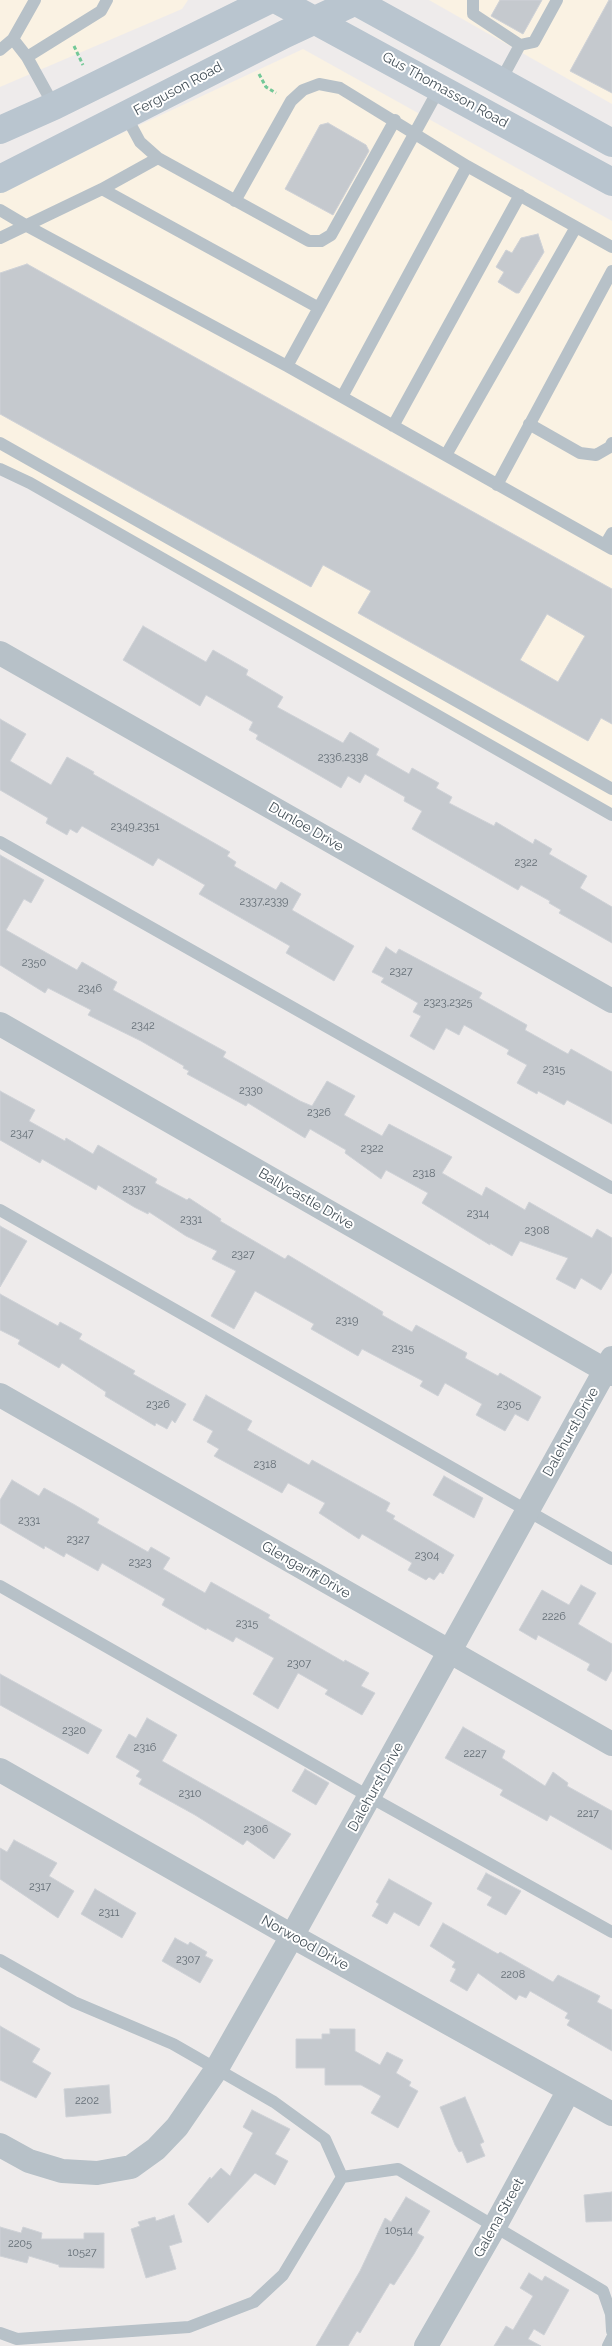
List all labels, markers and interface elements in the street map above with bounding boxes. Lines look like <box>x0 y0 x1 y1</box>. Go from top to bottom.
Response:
street label: Gus Thomasson Road <box>379 48 511 132</box>
street label: Ferguson Road <box>131 59 225 119</box>
house number: 2336,2338 <box>318 751 368 765</box>
street label: Dunloe Drive <box>266 799 346 855</box>
house number: 2349,2351 <box>111 820 159 834</box>
house number: 2322 <box>514 856 538 870</box>
house number: 2337,2339 <box>240 895 288 909</box>
house number: 2350 <box>22 956 46 970</box>
house number: 2327 <box>389 965 413 979</box>
house number: 2346 <box>78 982 102 996</box>
house number: 2323,2325 <box>423 996 473 1010</box>
house number: 2342 <box>131 1019 155 1033</box>
house number: 2315 <box>543 1063 565 1077</box>
house number: 2330 <box>239 1084 263 1098</box>
house number: 2326 <box>307 1106 331 1120</box>
house number: 2347 <box>10 1127 34 1141</box>
house number: 2322 <box>360 1142 384 1156</box>
street label: Ballycastle Drive <box>255 1165 357 1233</box>
house number: 2318 <box>413 1167 435 1181</box>
house number: 2337 <box>122 1183 146 1197</box>
house number: 2314 <box>467 1207 489 1221</box>
house number: 2331 <box>180 1213 202 1227</box>
house number: 2308 <box>525 1224 549 1238</box>
house number: 2327 <box>231 1248 255 1262</box>
house number: 2319 <box>336 1314 358 1328</box>
house number: 2315 <box>392 1342 414 1356</box>
street label: Dalehurst Drive <box>540 1384 602 1480</box>
house number: 2326 <box>146 1398 170 1412</box>
house number: 2305 <box>497 1398 521 1412</box>
house number: 2318 <box>254 1458 276 1472</box>
house number: 2331 <box>18 1514 40 1528</box>
house number: 2327 <box>66 1533 90 1547</box>
street label: Glengariff Drive <box>259 1538 353 1602</box>
house number: 2304 <box>415 1549 439 1563</box>
house number: 2323 <box>128 1556 152 1570</box>
house number: 2226 <box>542 1610 566 1624</box>
house number: 2315 <box>236 1617 258 1631</box>
house number: 2307 <box>287 1657 311 1671</box>
house number: 2320 <box>62 1724 86 1738</box>
street label: Dalehurst Drive <box>345 1739 407 1835</box>
house number: 2316 <box>134 1741 156 1755</box>
house number: 2227 <box>463 1747 487 1761</box>
house number: 2310 <box>178 1787 202 1801</box>
house number: 2217 <box>577 1807 599 1821</box>
house number: 2306 <box>244 1823 268 1837</box>
house number: 2317 <box>29 1880 51 1894</box>
house number: 2311 <box>98 1906 120 1920</box>
street label: Norwood Drive <box>258 1912 352 1974</box>
house number: 2307 <box>176 1953 200 1967</box>
house number: 2208 <box>501 1968 525 1982</box>
house number: 2202 <box>75 2094 99 2108</box>
street label: Galena Street <box>470 2176 528 2260</box>
house number: 10514 <box>385 2224 413 2238</box>
house number: 2205 <box>8 2237 32 2251</box>
house number: 10527 <box>67 2246 97 2260</box>

